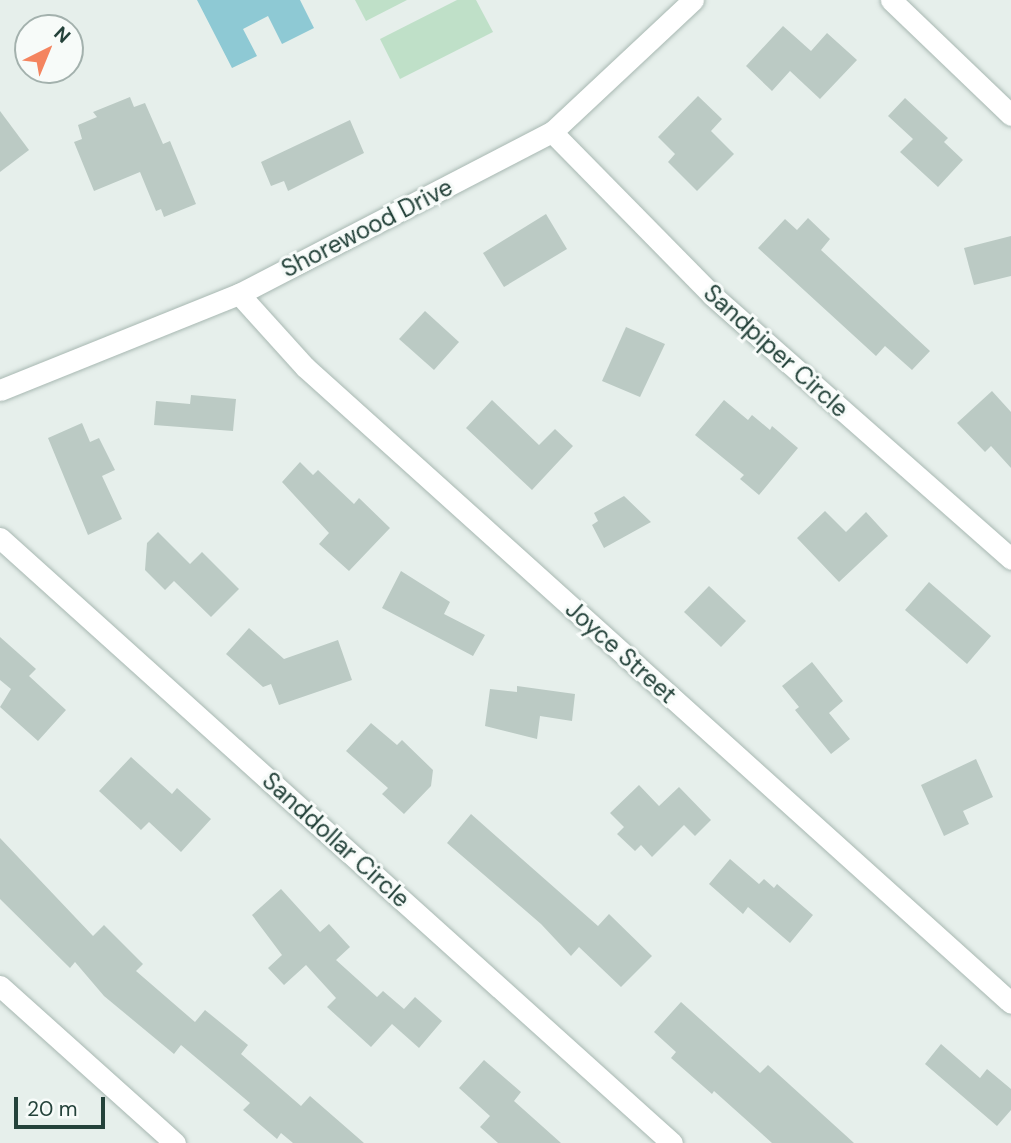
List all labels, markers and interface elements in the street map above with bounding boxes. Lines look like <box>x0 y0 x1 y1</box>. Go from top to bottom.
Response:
north arrow <box>14 14 84 84</box>
text: N <box>49 21 76 49</box>
street label: Shorewood Drive <box>277 172 457 284</box>
street label: Sandpiper Circle <box>698 279 854 423</box>
street label: Joyce Street <box>560 595 682 709</box>
street label: Sanddollar Circle <box>256 766 416 914</box>
scale bar <box>18 1084 108 1128</box>
text: 20 m <box>27 1095 78 1123</box>

